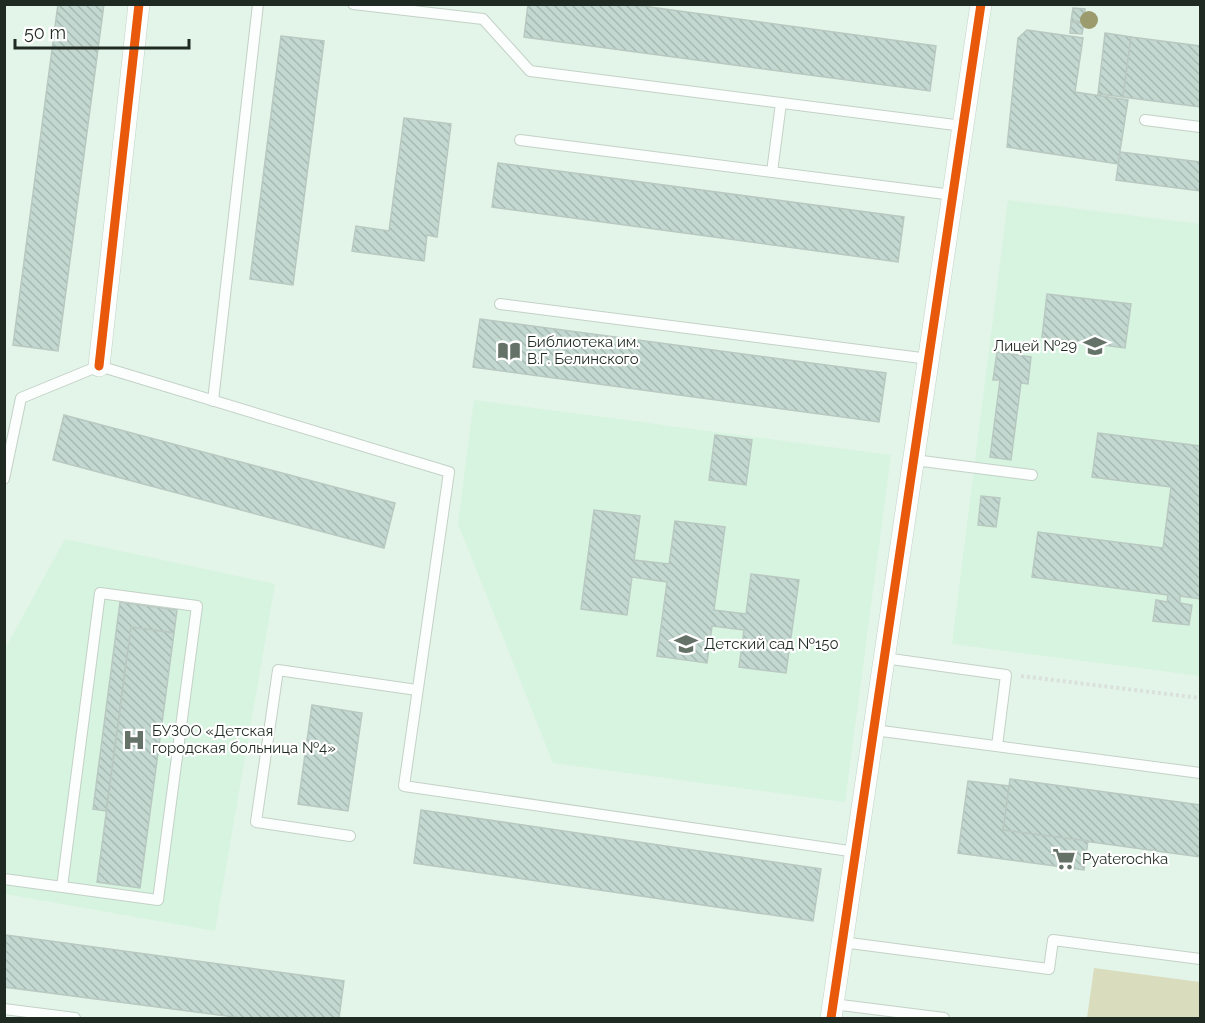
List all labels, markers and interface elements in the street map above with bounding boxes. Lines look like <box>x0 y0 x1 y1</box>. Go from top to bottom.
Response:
scale bar <box>15 12 189 50</box>
text: 50 m <box>24 22 66 43</box>
place label: Библиотека им. В.Г. Белинского <box>527 333 639 368</box>
school or university icon: Лицей №29 <box>1082 333 1108 359</box>
place label: Лицей №29 <box>993 337 1077 355</box>
library icon: Библиотека им. В.Г. Белинского <box>496 338 522 364</box>
school or university icon: Детский сад №150 <box>673 631 699 657</box>
place label: Детский сад №150 <box>704 635 839 653</box>
place label: БУЗОО «Детская городская больница №4» <box>152 722 336 757</box>
hospital icon: БУЗОО «Детская городская больница №4» <box>121 727 147 753</box>
supermarket icon: Pyaterochka <box>1051 846 1077 872</box>
place label: Pyaterochka <box>1082 850 1168 868</box>

